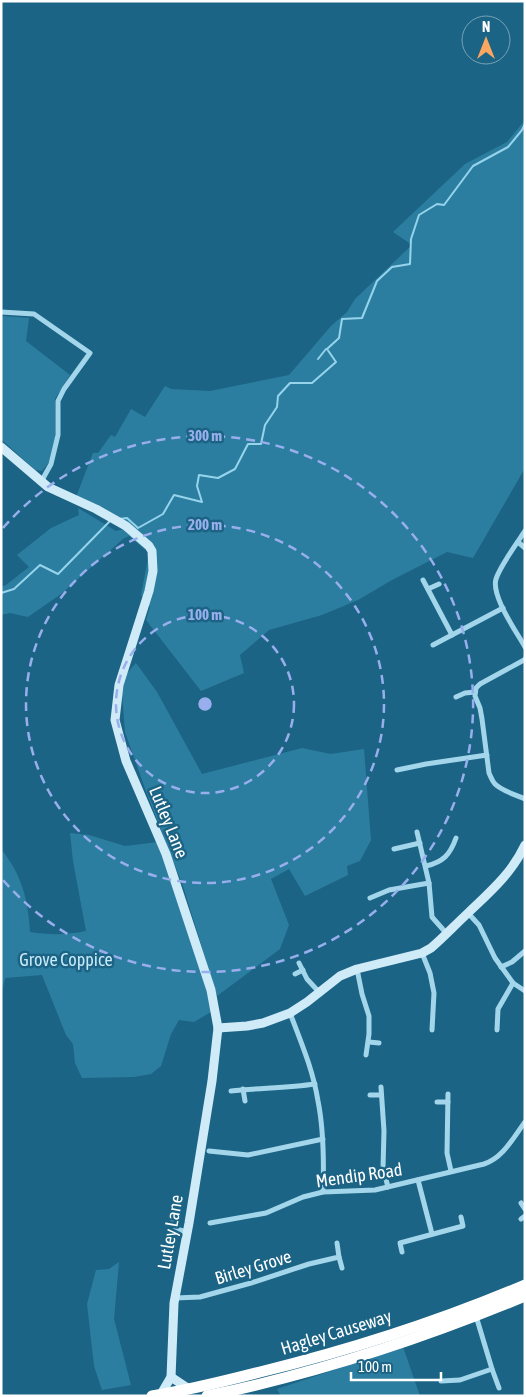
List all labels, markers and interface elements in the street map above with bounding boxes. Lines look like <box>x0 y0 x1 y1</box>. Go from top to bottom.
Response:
north arrow <box>461 15 511 65</box>
text: N <box>482 19 490 35</box>
text: 300 m <box>188 427 222 444</box>
text: 200 m <box>188 516 222 533</box>
text: 100 m <box>188 606 222 623</box>
centre of rings <box>196 695 214 713</box>
street label: Lutley Lane <box>145 783 193 861</box>
park label: Grove Coppice <box>19 949 113 970</box>
street label: Mendip Road <box>314 1159 404 1191</box>
street label: Lutley Lane <box>153 1193 187 1271</box>
street label: Birley Grove <box>212 1245 294 1289</box>
street label: Hagley Causeway <box>278 1305 394 1359</box>
scale bar <box>351 1350 441 1382</box>
text: 100 m <box>358 1358 392 1375</box>

